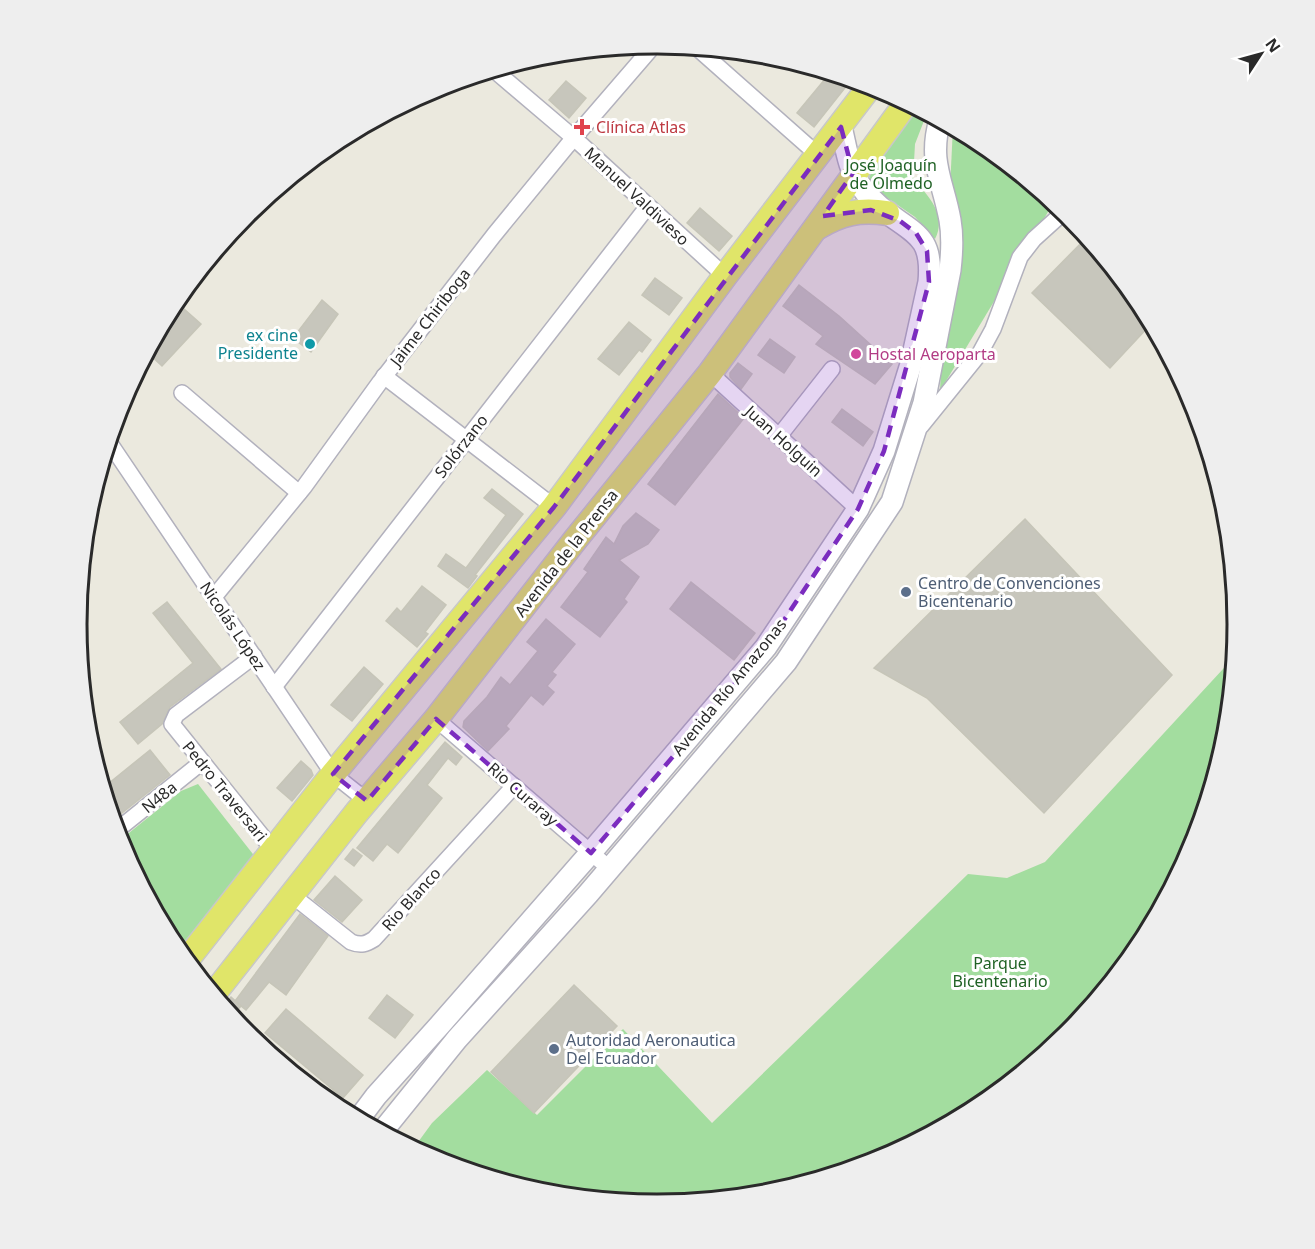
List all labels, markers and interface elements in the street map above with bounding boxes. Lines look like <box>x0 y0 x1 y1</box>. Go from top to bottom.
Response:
north arrow <box>1231 24 1291 84</box>
text: N <box>1260 33 1286 57</box>
place label: Clínica Atlas <box>596 116 686 138</box>
marker: Clínica Atlas <box>573 118 591 136</box>
street label: Manuel Valdivieso <box>580 142 694 250</box>
park label: José Joaquín de Olmedo <box>843 154 937 194</box>
street label: Jaime Chiriboga <box>384 263 475 372</box>
place label: ex cine Presidente <box>218 324 298 364</box>
marker: ex cine Presidente <box>303 337 317 351</box>
place label: Hostal Aeroparta <box>868 343 996 365</box>
marker: Hostal Aeroparta <box>849 347 863 361</box>
street label: Juan Holguin <box>739 399 827 482</box>
street label: Solórzano <box>429 410 493 482</box>
street label: Avenida de la Prensa <box>509 485 623 621</box>
place label: Centro de Convenciones Bicentenario <box>918 572 1101 612</box>
street label: Nicolás López <box>195 577 271 675</box>
marker: Centro de Convenciones Bicentenario <box>899 585 913 599</box>
street label: Avenida Río Amazonas <box>667 614 791 760</box>
street label: Pedro Traversari <box>178 736 272 846</box>
street label: Rio Curaray <box>483 757 564 831</box>
street label: N48a <box>137 776 181 818</box>
street label: Rio Blanco <box>376 862 446 936</box>
park label: Parque Bicentenario <box>952 952 1048 992</box>
place label: Autoridad Aeronautica Del Ecuador <box>566 1029 736 1069</box>
marker: Autoridad Aeronautica Del Ecuador <box>547 1042 561 1056</box>

